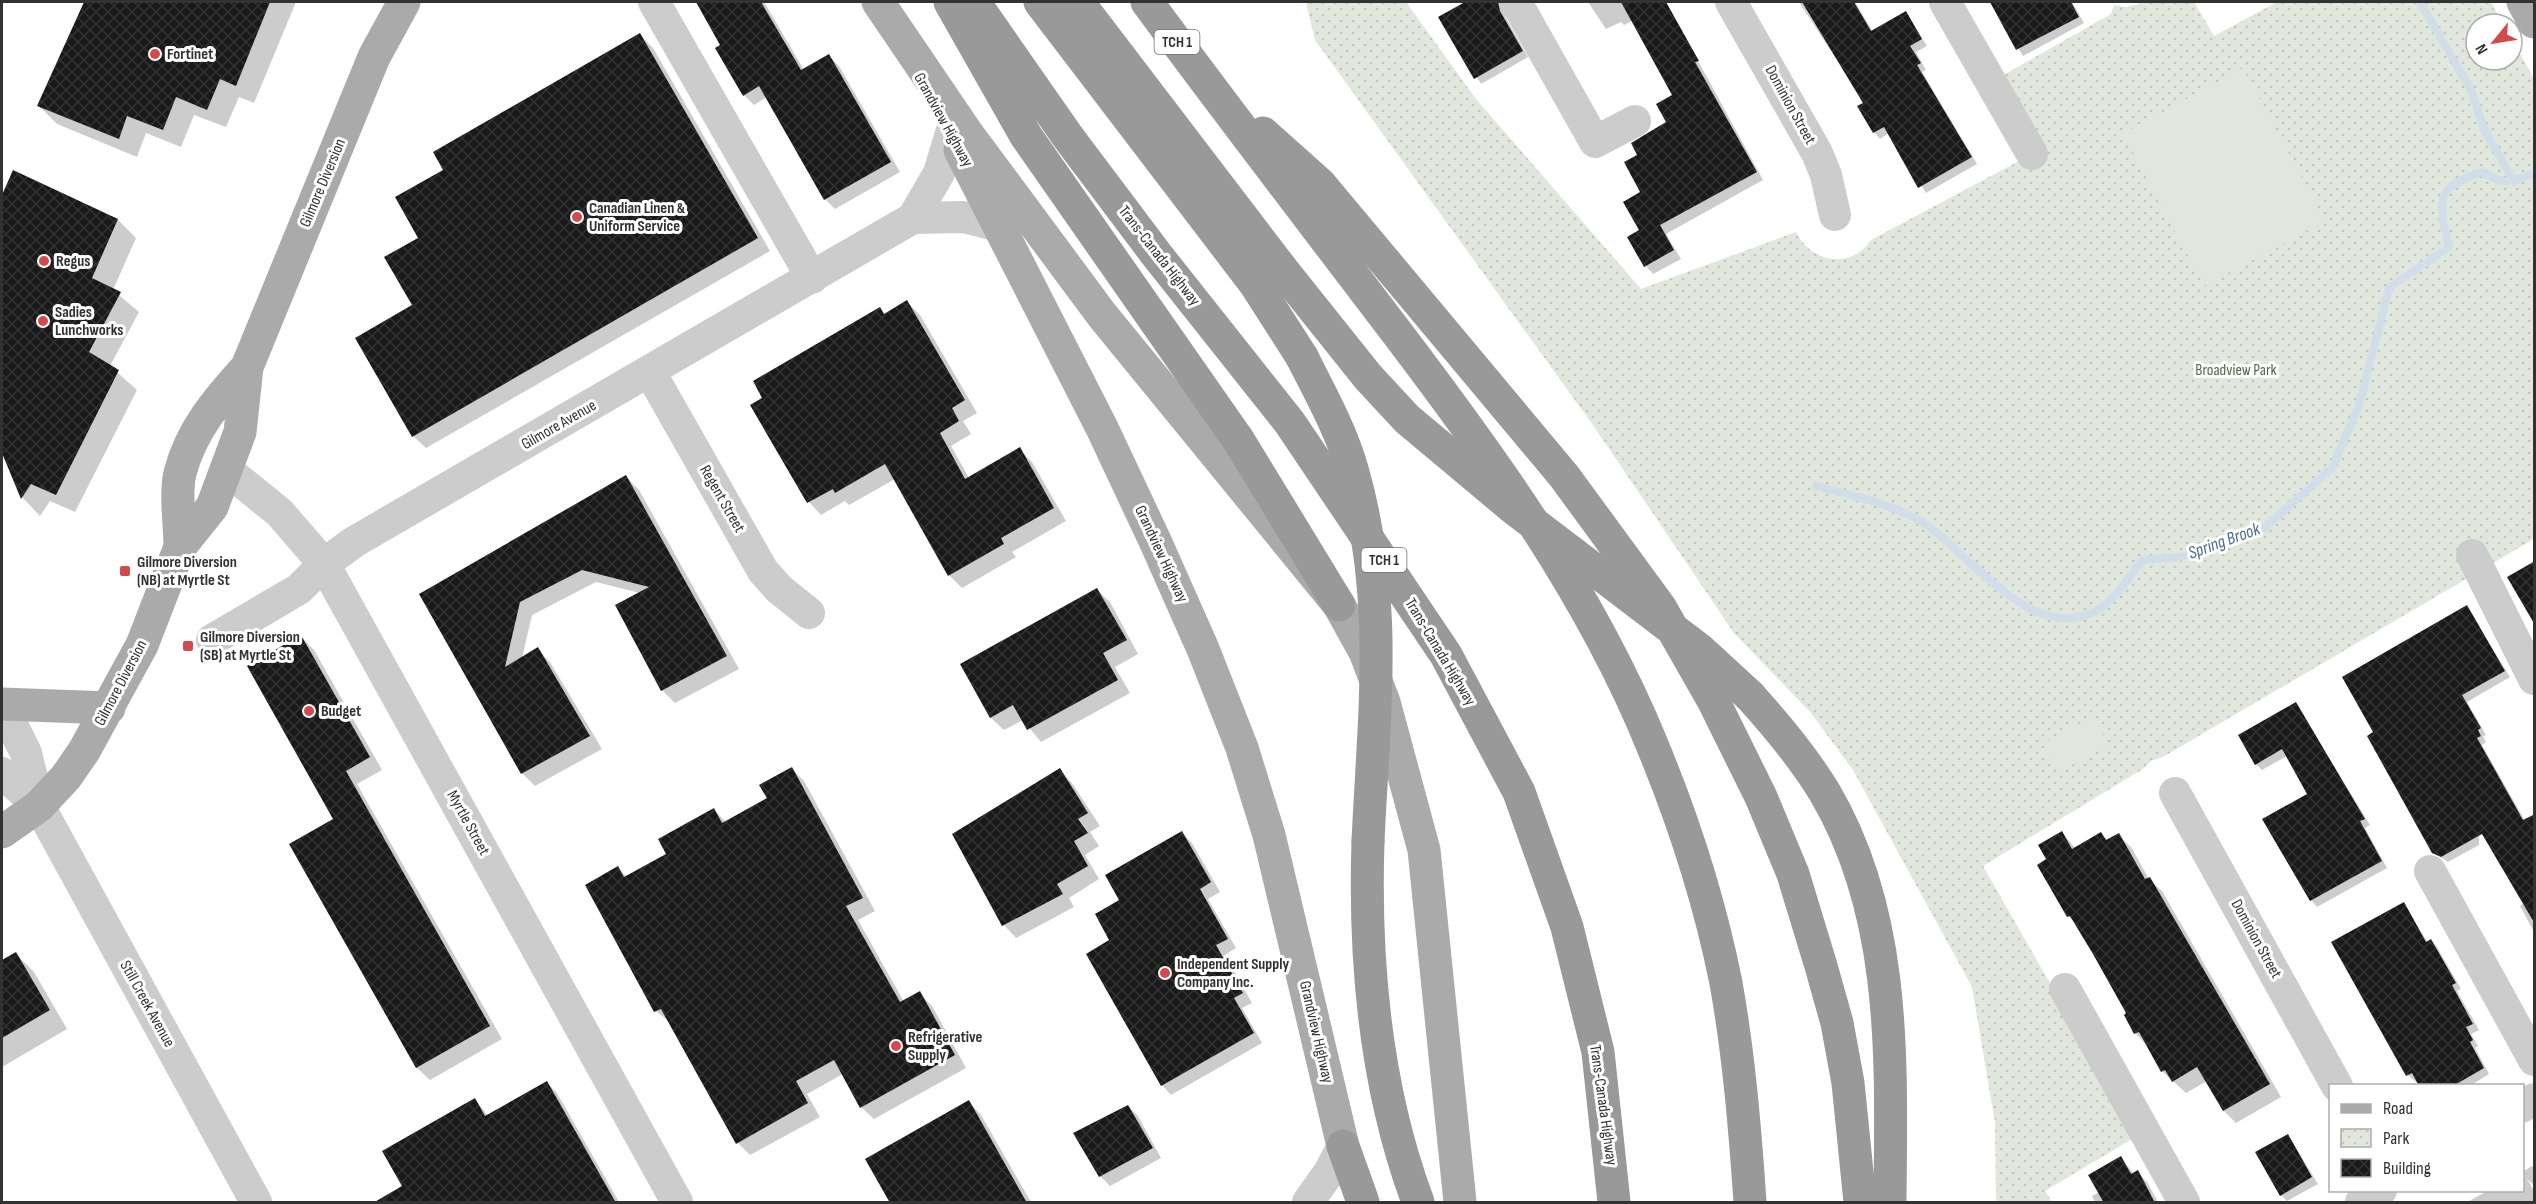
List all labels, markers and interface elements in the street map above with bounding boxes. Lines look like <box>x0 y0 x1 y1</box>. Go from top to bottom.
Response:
north arrow <box>2464 12 2524 72</box>
road number: TCH 1 <box>1154 30 1200 54</box>
text: N <box>2472 40 2493 57</box>
place label: Fortinet <box>167 45 213 64</box>
marker: Fortinet <box>148 47 162 61</box>
street label: Dominion Street <box>1761 62 1820 148</box>
street label: Grandview Highway <box>909 70 977 170</box>
street label: Gilmore Diversion <box>296 136 350 230</box>
place label: Canadian Linen & Uniform Service <box>589 199 686 236</box>
street label: Trans-Canada Highway <box>1114 202 1204 310</box>
marker: Canadian Linen & Uniform Service <box>570 210 584 224</box>
place label: Regus <box>56 252 90 271</box>
marker: Regus <box>37 254 51 268</box>
place label: Sadies Lunchworks <box>55 303 123 340</box>
marker: Sadies Lunchworks <box>36 314 50 328</box>
park label: Broadview Park <box>2195 361 2277 380</box>
street label: Gilmore Avenue <box>518 396 600 454</box>
street label: Regent Street <box>695 462 749 536</box>
street label: Grandview Highway <box>1130 503 1192 605</box>
water label: Spring Brook <box>2185 518 2264 564</box>
road number: TCH 1 <box>1362 548 1406 572</box>
place label: Gilmore Diversion (NB) at Myrtle St <box>137 553 237 590</box>
marker: Gilmore Diversion (NB) at Myrtle St <box>118 564 132 578</box>
street label: Trans-Canada Highway <box>1401 595 1479 709</box>
place label: Gilmore Diversion (SB) at Myrtle St <box>200 628 300 665</box>
street label: Gilmore Diversion <box>91 637 151 729</box>
marker: Gilmore Diversion (SB) at Myrtle St <box>181 639 195 653</box>
place label: Budget <box>321 702 361 721</box>
marker: Budget <box>302 704 316 718</box>
street label: Myrtle Street <box>442 787 494 859</box>
street label: Dominion Street <box>2227 896 2286 982</box>
place label: Independent Supply Company Inc. <box>1177 955 1289 992</box>
street label: Still Creek Avenue <box>115 957 179 1051</box>
marker: Independent Supply Company Inc. <box>1158 966 1172 980</box>
street label: Grandview Highway <box>1295 979 1337 1085</box>
place label: Refrigerative Supply <box>908 1028 983 1065</box>
marker: Refrigerative Supply <box>889 1039 903 1053</box>
street label: Trans-Canada Highway <box>1585 1043 1621 1167</box>
legend <box>2329 1084 2524 1192</box>
text: Road <box>2383 1098 2413 1119</box>
text: Park <box>2383 1128 2409 1149</box>
text: Building <box>2383 1158 2431 1179</box>

